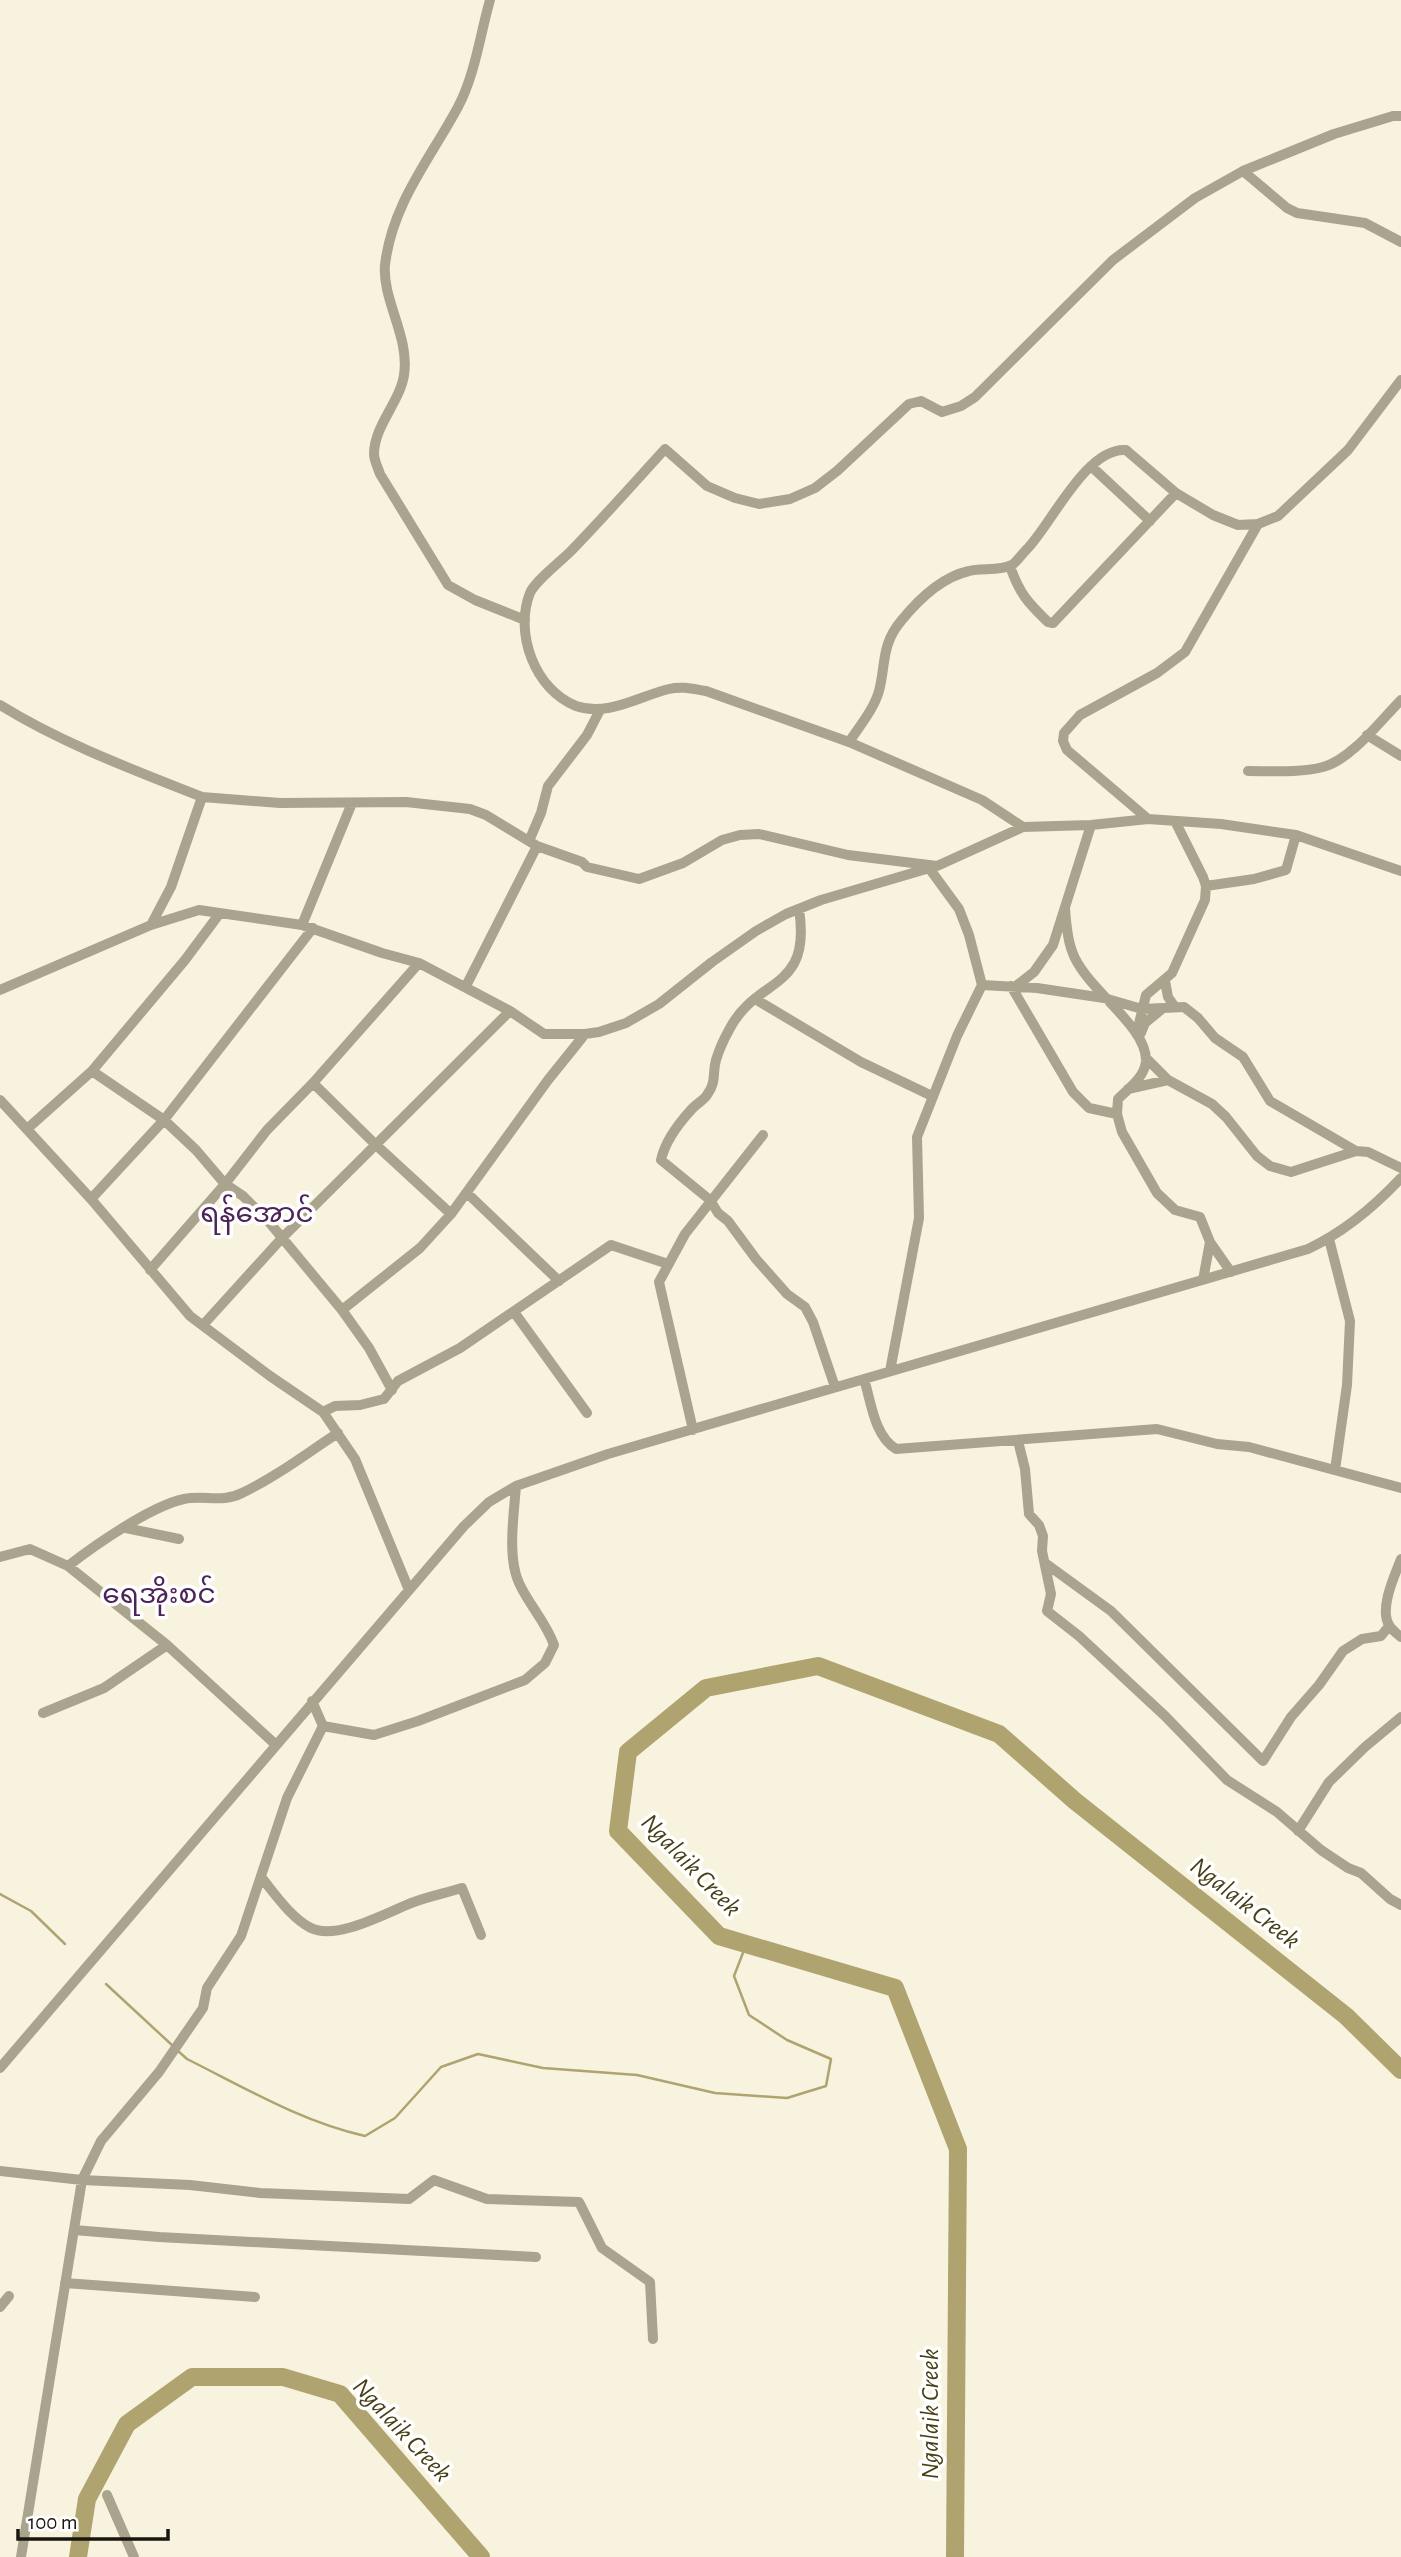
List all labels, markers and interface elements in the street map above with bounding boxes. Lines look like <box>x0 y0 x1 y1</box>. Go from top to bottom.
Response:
district label: ရန်အောင် <box>200 1194 314 1235</box>
district label: ရေအိုးစင် <box>102 1575 216 1616</box>
water label: Ngalaik Creek <box>636 1809 746 1921</box>
water label: Ngalaik Creek <box>1185 1852 1305 1954</box>
water label: Ngalaik Creek <box>917 2348 943 2480</box>
water label: Ngalaik Creek <box>348 2373 456 2487</box>
scale bar <box>18 2498 168 2542</box>
text: 100 m <box>28 2512 78 2533</box>

